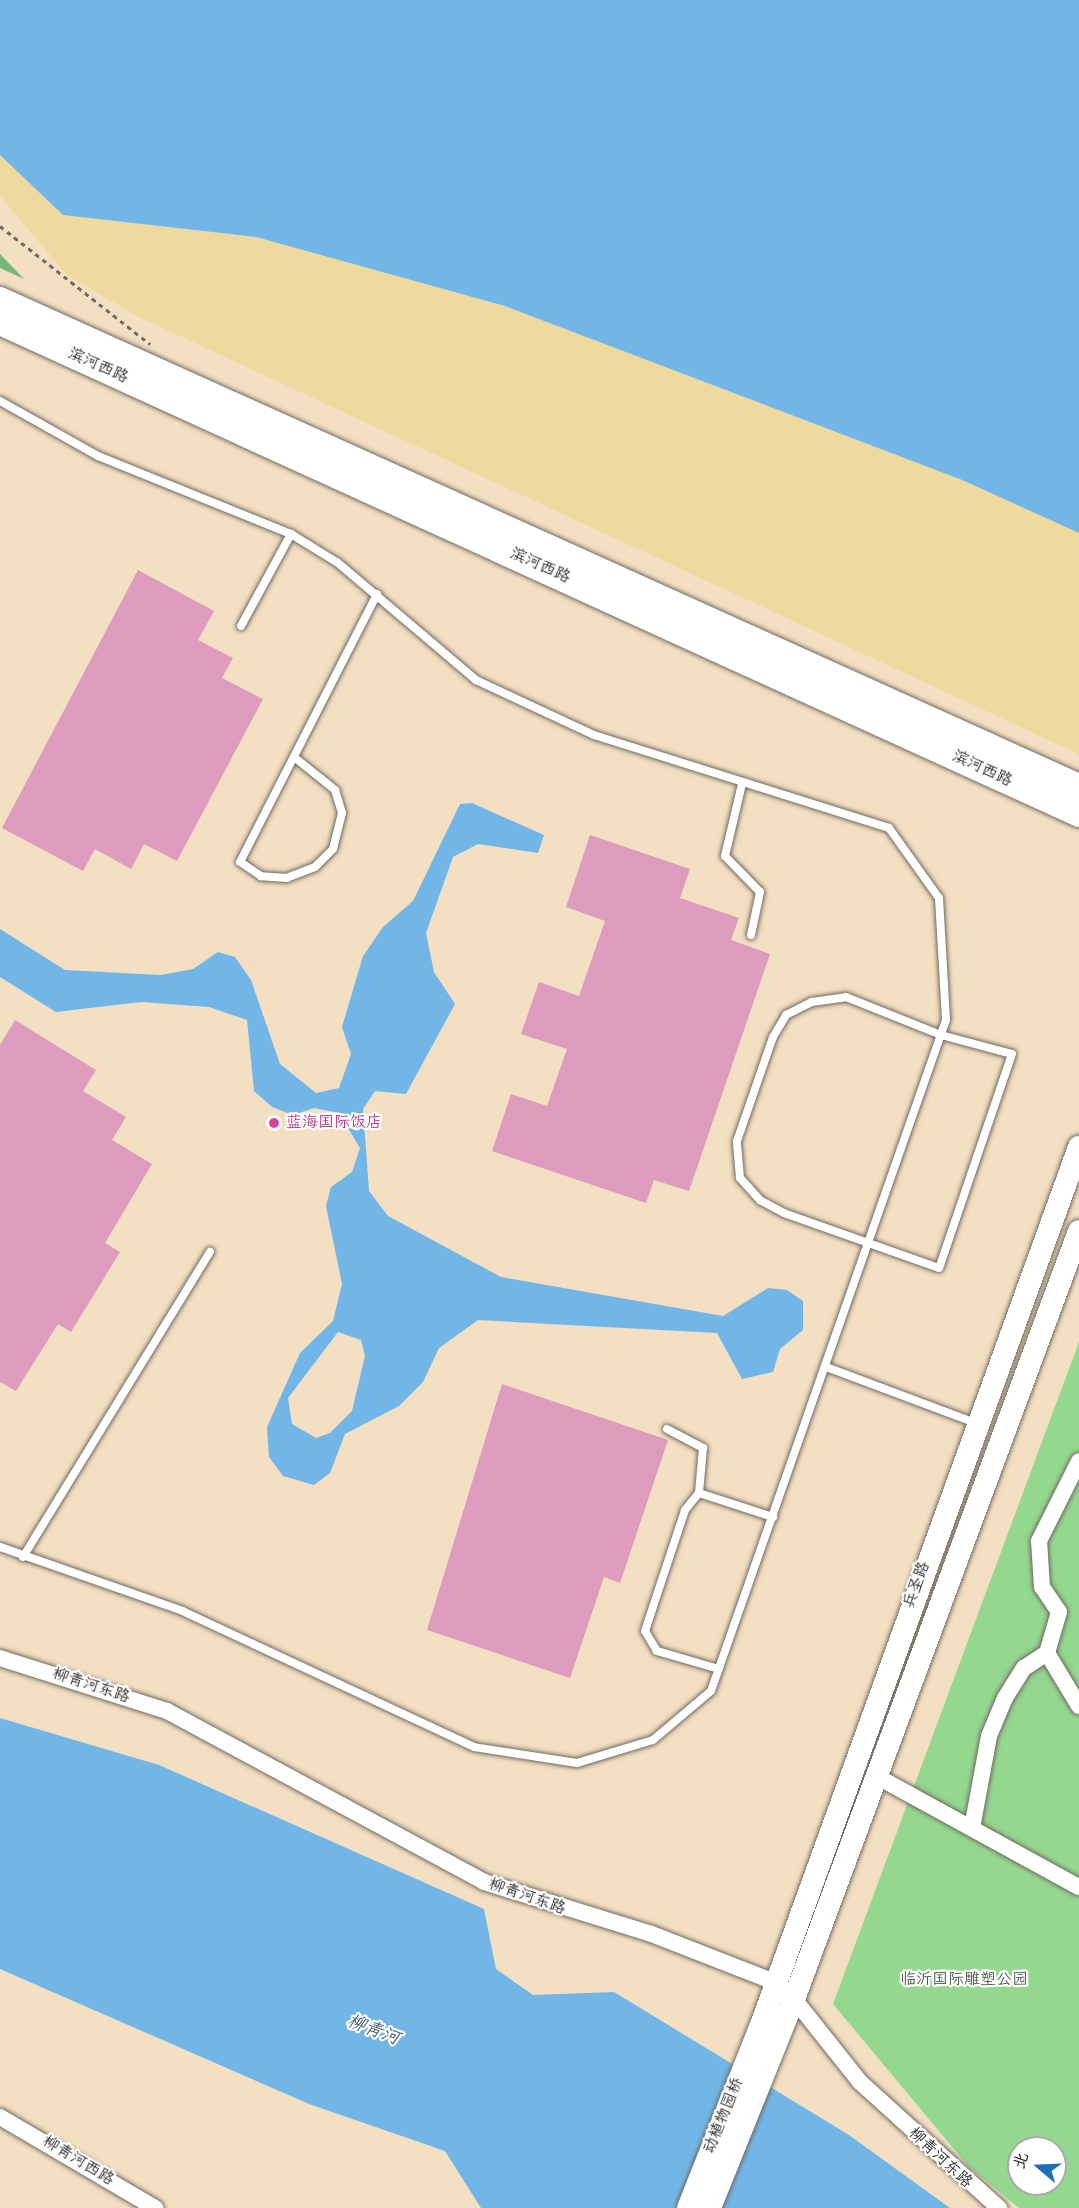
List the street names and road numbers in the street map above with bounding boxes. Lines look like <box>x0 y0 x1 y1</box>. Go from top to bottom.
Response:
street label: 滨河西路 <box>65 344 131 388</box>
street label: 滨河西路 <box>507 544 573 588</box>
street label: 滨河西路 <box>949 747 1015 791</box>
street label: 兵圣路 <box>900 1559 934 1611</box>
street label: 柳青河东路 <box>50 1665 132 1707</box>
street label: 柳青河东路 <box>486 1875 568 1919</box>
street label: 动植物园桥 <box>700 2075 748 2157</box>
street label: 柳青河东路 <box>904 2124 976 2192</box>
street label: 柳青河西路 <box>39 2132 117 2190</box>

